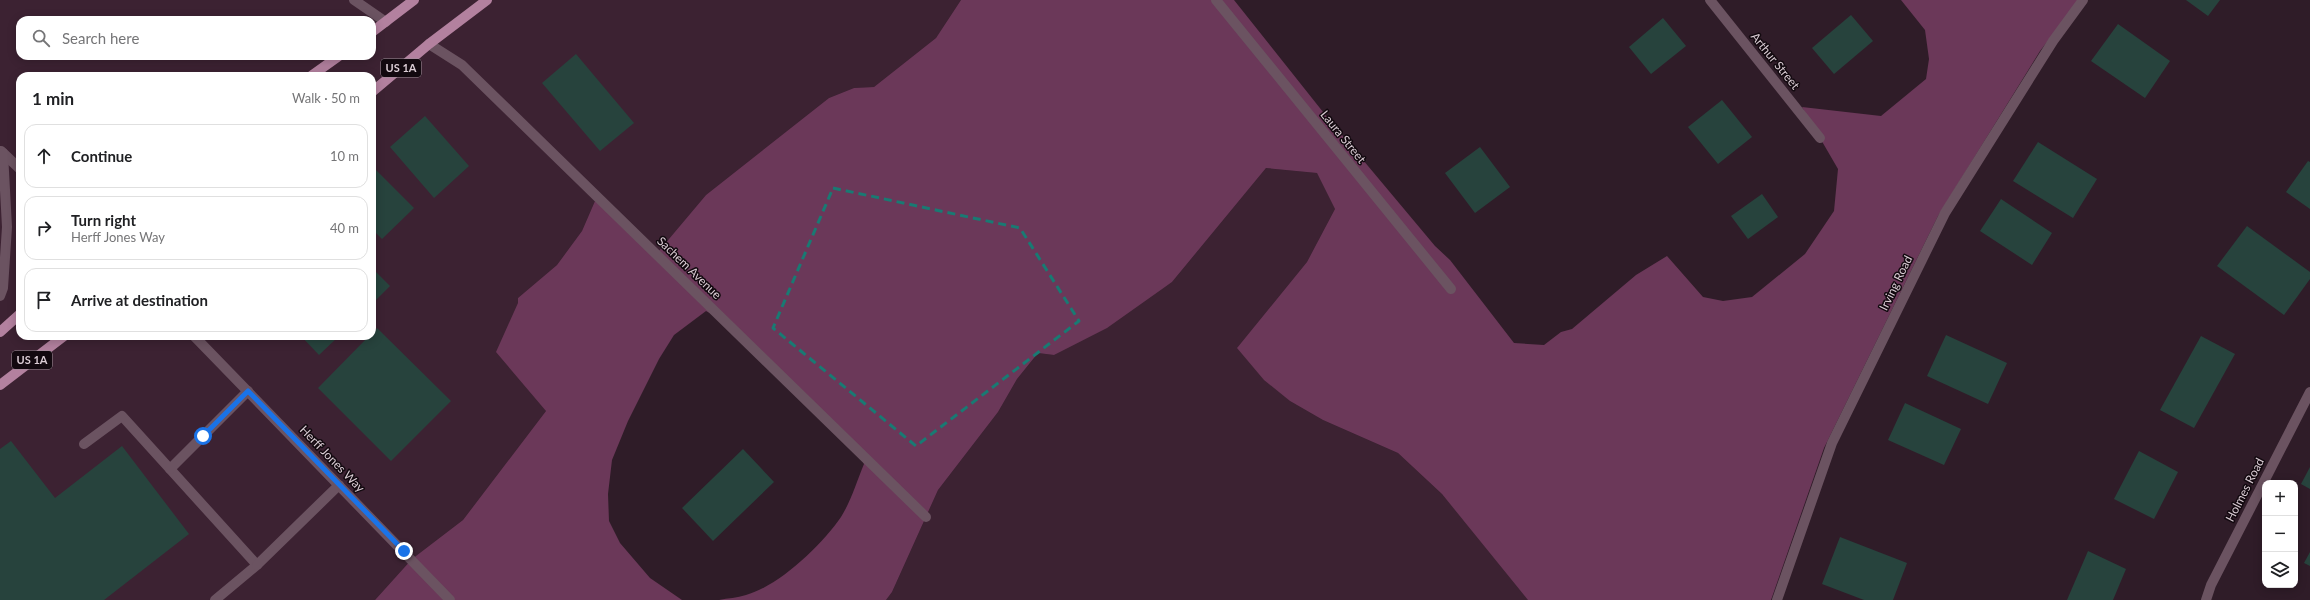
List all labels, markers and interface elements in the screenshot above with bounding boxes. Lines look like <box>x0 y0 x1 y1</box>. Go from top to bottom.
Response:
search box <box>16 16 376 60</box>
icon: search <box>30 27 52 49</box>
text: Search here <box>62 29 139 47</box>
street label: Arthur Street <box>1748 29 1803 93</box>
road number: US 1A <box>381 59 421 77</box>
text: 1 min <box>32 88 74 109</box>
text: Walk · 50 m <box>292 90 360 106</box>
street label: Laura Street <box>1318 107 1370 167</box>
icon: ahead <box>33 145 55 167</box>
text: Continue <box>71 147 132 165</box>
text: 10 m <box>330 148 359 164</box>
text: Turn right <box>71 211 136 229</box>
icon: right <box>33 217 55 239</box>
text: 40 m <box>330 220 359 236</box>
text: Herff Jones Way <box>71 229 165 245</box>
street label: Sachem Avenue <box>654 233 725 302</box>
street label: Irving Road <box>1876 253 1915 313</box>
icon: arrive <box>33 289 55 311</box>
text: Arrive at destination <box>71 291 208 309</box>
road number: US 1A <box>12 351 52 369</box>
street label: Herff Jones Way <box>297 422 368 496</box>
route start <box>194 427 212 445</box>
street label: Holmes Road <box>2222 455 2267 524</box>
map controls <box>2262 480 2298 588</box>
button: + <box>2262 480 2298 516</box>
button: − <box>2262 516 2298 552</box>
route end <box>395 542 413 560</box>
button: layers <box>2262 552 2298 588</box>

